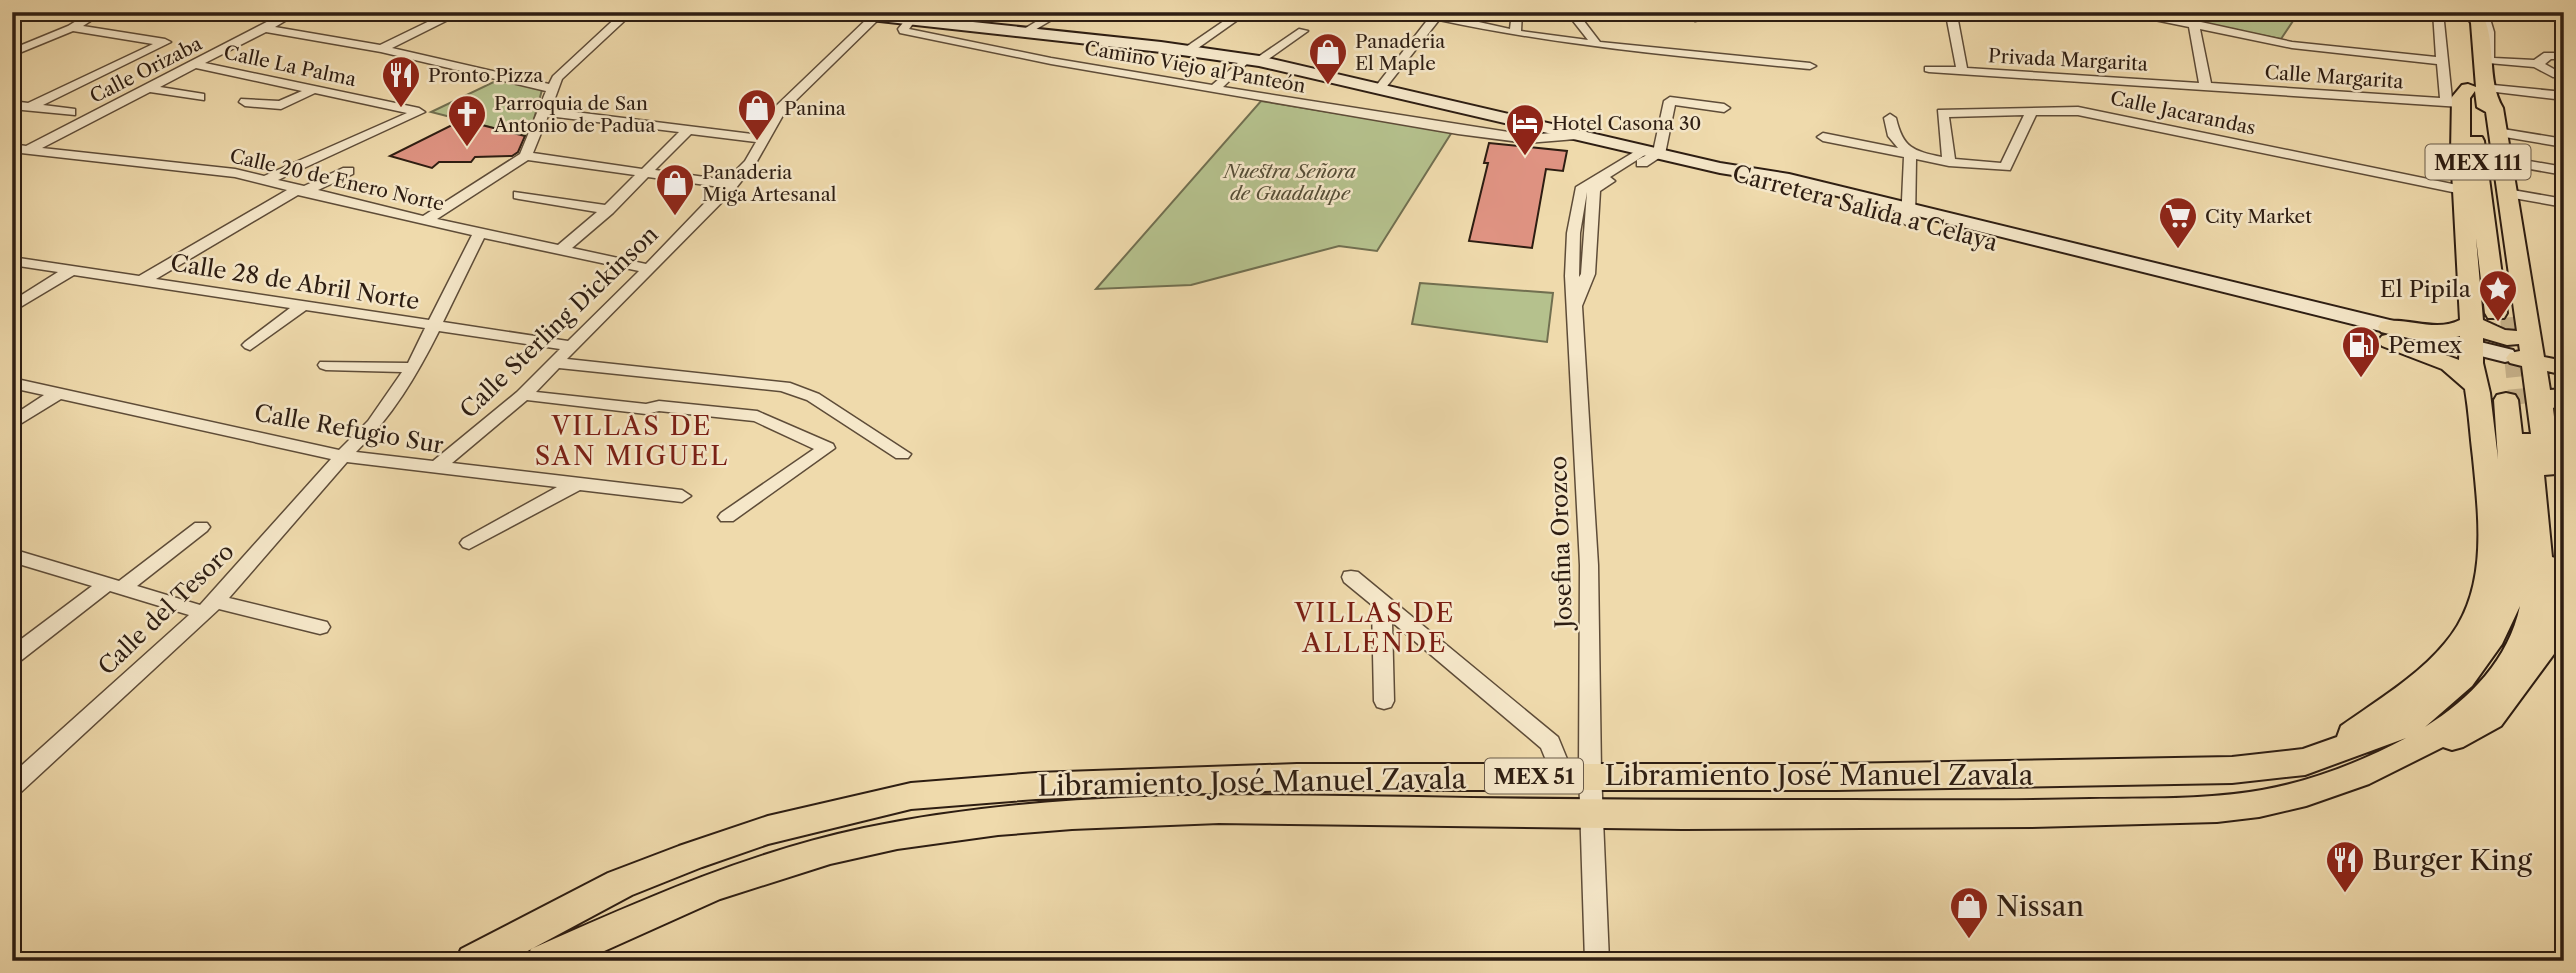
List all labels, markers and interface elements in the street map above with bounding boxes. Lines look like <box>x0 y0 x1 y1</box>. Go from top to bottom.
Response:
place label: Panaderia El Maple <box>1355 30 1445 75</box>
shop icon: Panaderia El Maple <box>1307 31 1349 86</box>
street label: Calle Orizaba <box>86 32 206 108</box>
street label: Camino Viejo al Panteón <box>1083 36 1307 98</box>
street label: Calle La Palma <box>222 41 358 91</box>
street label: Privada Margarita <box>1988 44 2148 76</box>
restaurant icon: Pronto Pizza <box>380 54 422 109</box>
street label: Calle Margarita <box>2264 61 2404 93</box>
place label: Pronto Pizza <box>428 64 543 87</box>
street label: Calle Jacarandas <box>2108 86 2258 140</box>
shop icon: Panina <box>736 87 778 142</box>
place label: Parroquia de San Antonio de Padua <box>493 92 656 137</box>
church icon: Parroquia de San Antonio de Padua <box>446 93 488 148</box>
place label: Panina <box>784 97 846 120</box>
hotel icon: Hotel Casona 30 <box>1504 102 1546 157</box>
place label: Hotel Casona 30 <box>1552 112 1701 135</box>
street label: Calle 20 de Enero Norte <box>228 144 446 216</box>
road number: MEX 111 <box>2426 144 2530 180</box>
street label: Carretera Salida a Celaya <box>1729 159 2001 257</box>
park label: Nuestra Señora de Guadalupe <box>1222 160 1357 205</box>
place label: Panaderia Miga Artesanal <box>702 161 837 206</box>
shop icon: Panaderia Miga Artesanal <box>654 162 696 217</box>
supermarket icon: City Market <box>2157 195 2199 250</box>
place label: City Market <box>2205 205 2312 228</box>
street label: Calle Sterling Dickinson <box>454 220 664 424</box>
street label: Calle 28 de Abril Norte <box>169 249 421 315</box>
place icon: El Pipila <box>2477 268 2519 323</box>
place label: El Pipila <box>2380 275 2472 303</box>
fuel station icon: Pemex <box>2340 324 2382 379</box>
place label: Pemex <box>2388 331 2463 359</box>
street label: Calle Refugio Sur <box>252 399 446 459</box>
district label: VILLAS DE SAN MIGUEL <box>535 410 729 472</box>
street label: Josefina Orozco <box>1544 455 1578 632</box>
street label: Calle del Tesoro <box>93 537 239 681</box>
district label: VILLAS DE ALLENDE <box>1293 597 1456 659</box>
road number: MEX 51 <box>1485 758 1583 794</box>
street label: Libramiento José Manuel Zavala <box>1605 758 2034 792</box>
street label: Libramiento José Manuel Zavala <box>1037 761 1467 803</box>
restaurant icon: Burger King <box>2324 839 2366 894</box>
place label: Burger King <box>2372 843 2532 877</box>
shop icon: Nissan <box>1948 885 1990 940</box>
place label: Nissan <box>1996 889 2084 923</box>

